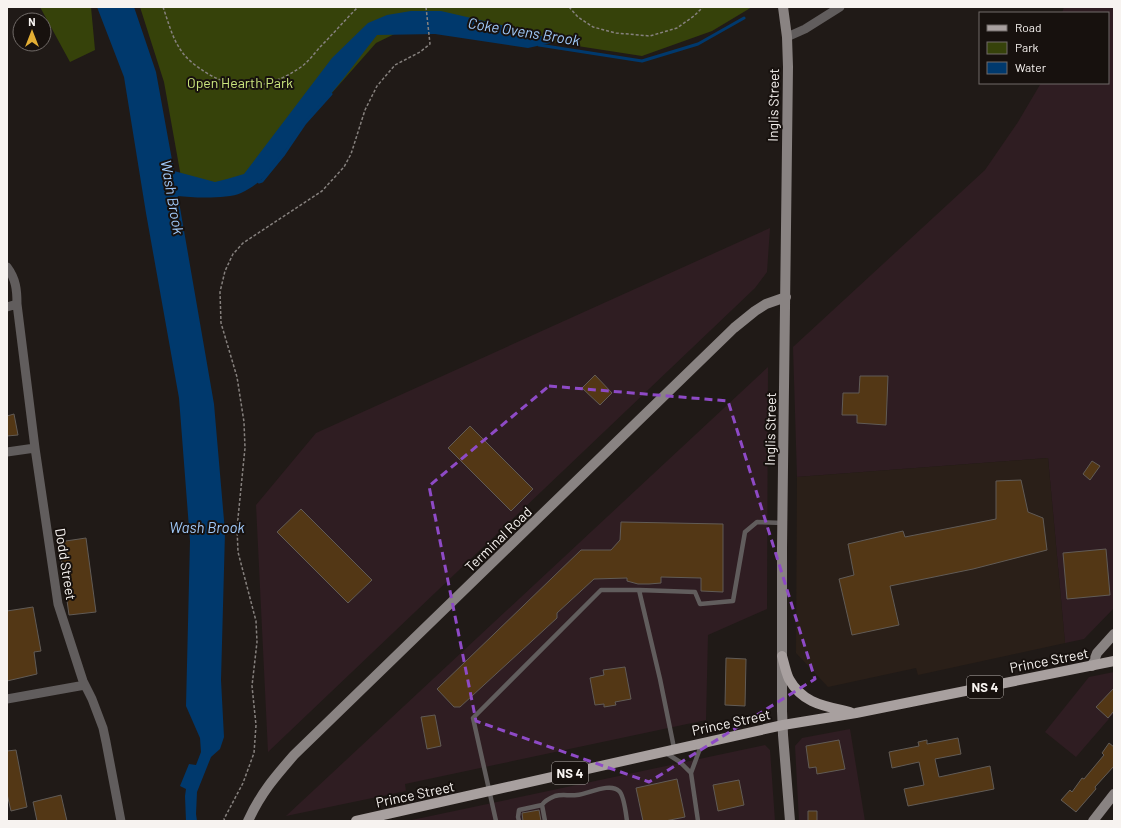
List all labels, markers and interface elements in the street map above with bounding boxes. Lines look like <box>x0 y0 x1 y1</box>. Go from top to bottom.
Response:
north arrow <box>12 12 52 52</box>
legend <box>979 12 1109 84</box>
water label: Coke Ovens Brook <box>467 13 582 49</box>
text: N <box>28 15 36 28</box>
text: Road <box>1015 20 1042 34</box>
text: Park <box>1015 40 1039 54</box>
text: Water <box>1015 60 1047 74</box>
street label: Inglis Street <box>764 68 782 142</box>
park label: Open Hearth Park <box>187 74 293 91</box>
water label: Wash Brook <box>158 158 189 236</box>
street label: Inglis Street <box>761 392 779 466</box>
street label: Terminal Road <box>461 503 535 575</box>
water label: Wash Brook <box>169 518 245 536</box>
street label: Dodd Street <box>52 527 80 601</box>
street label: Prince Street <box>1008 644 1090 676</box>
road number: NS 4 <box>967 676 1003 698</box>
street label: Prince Street <box>690 705 772 739</box>
road number: NS 4 <box>552 762 588 784</box>
street label: Prince Street <box>374 777 456 811</box>

